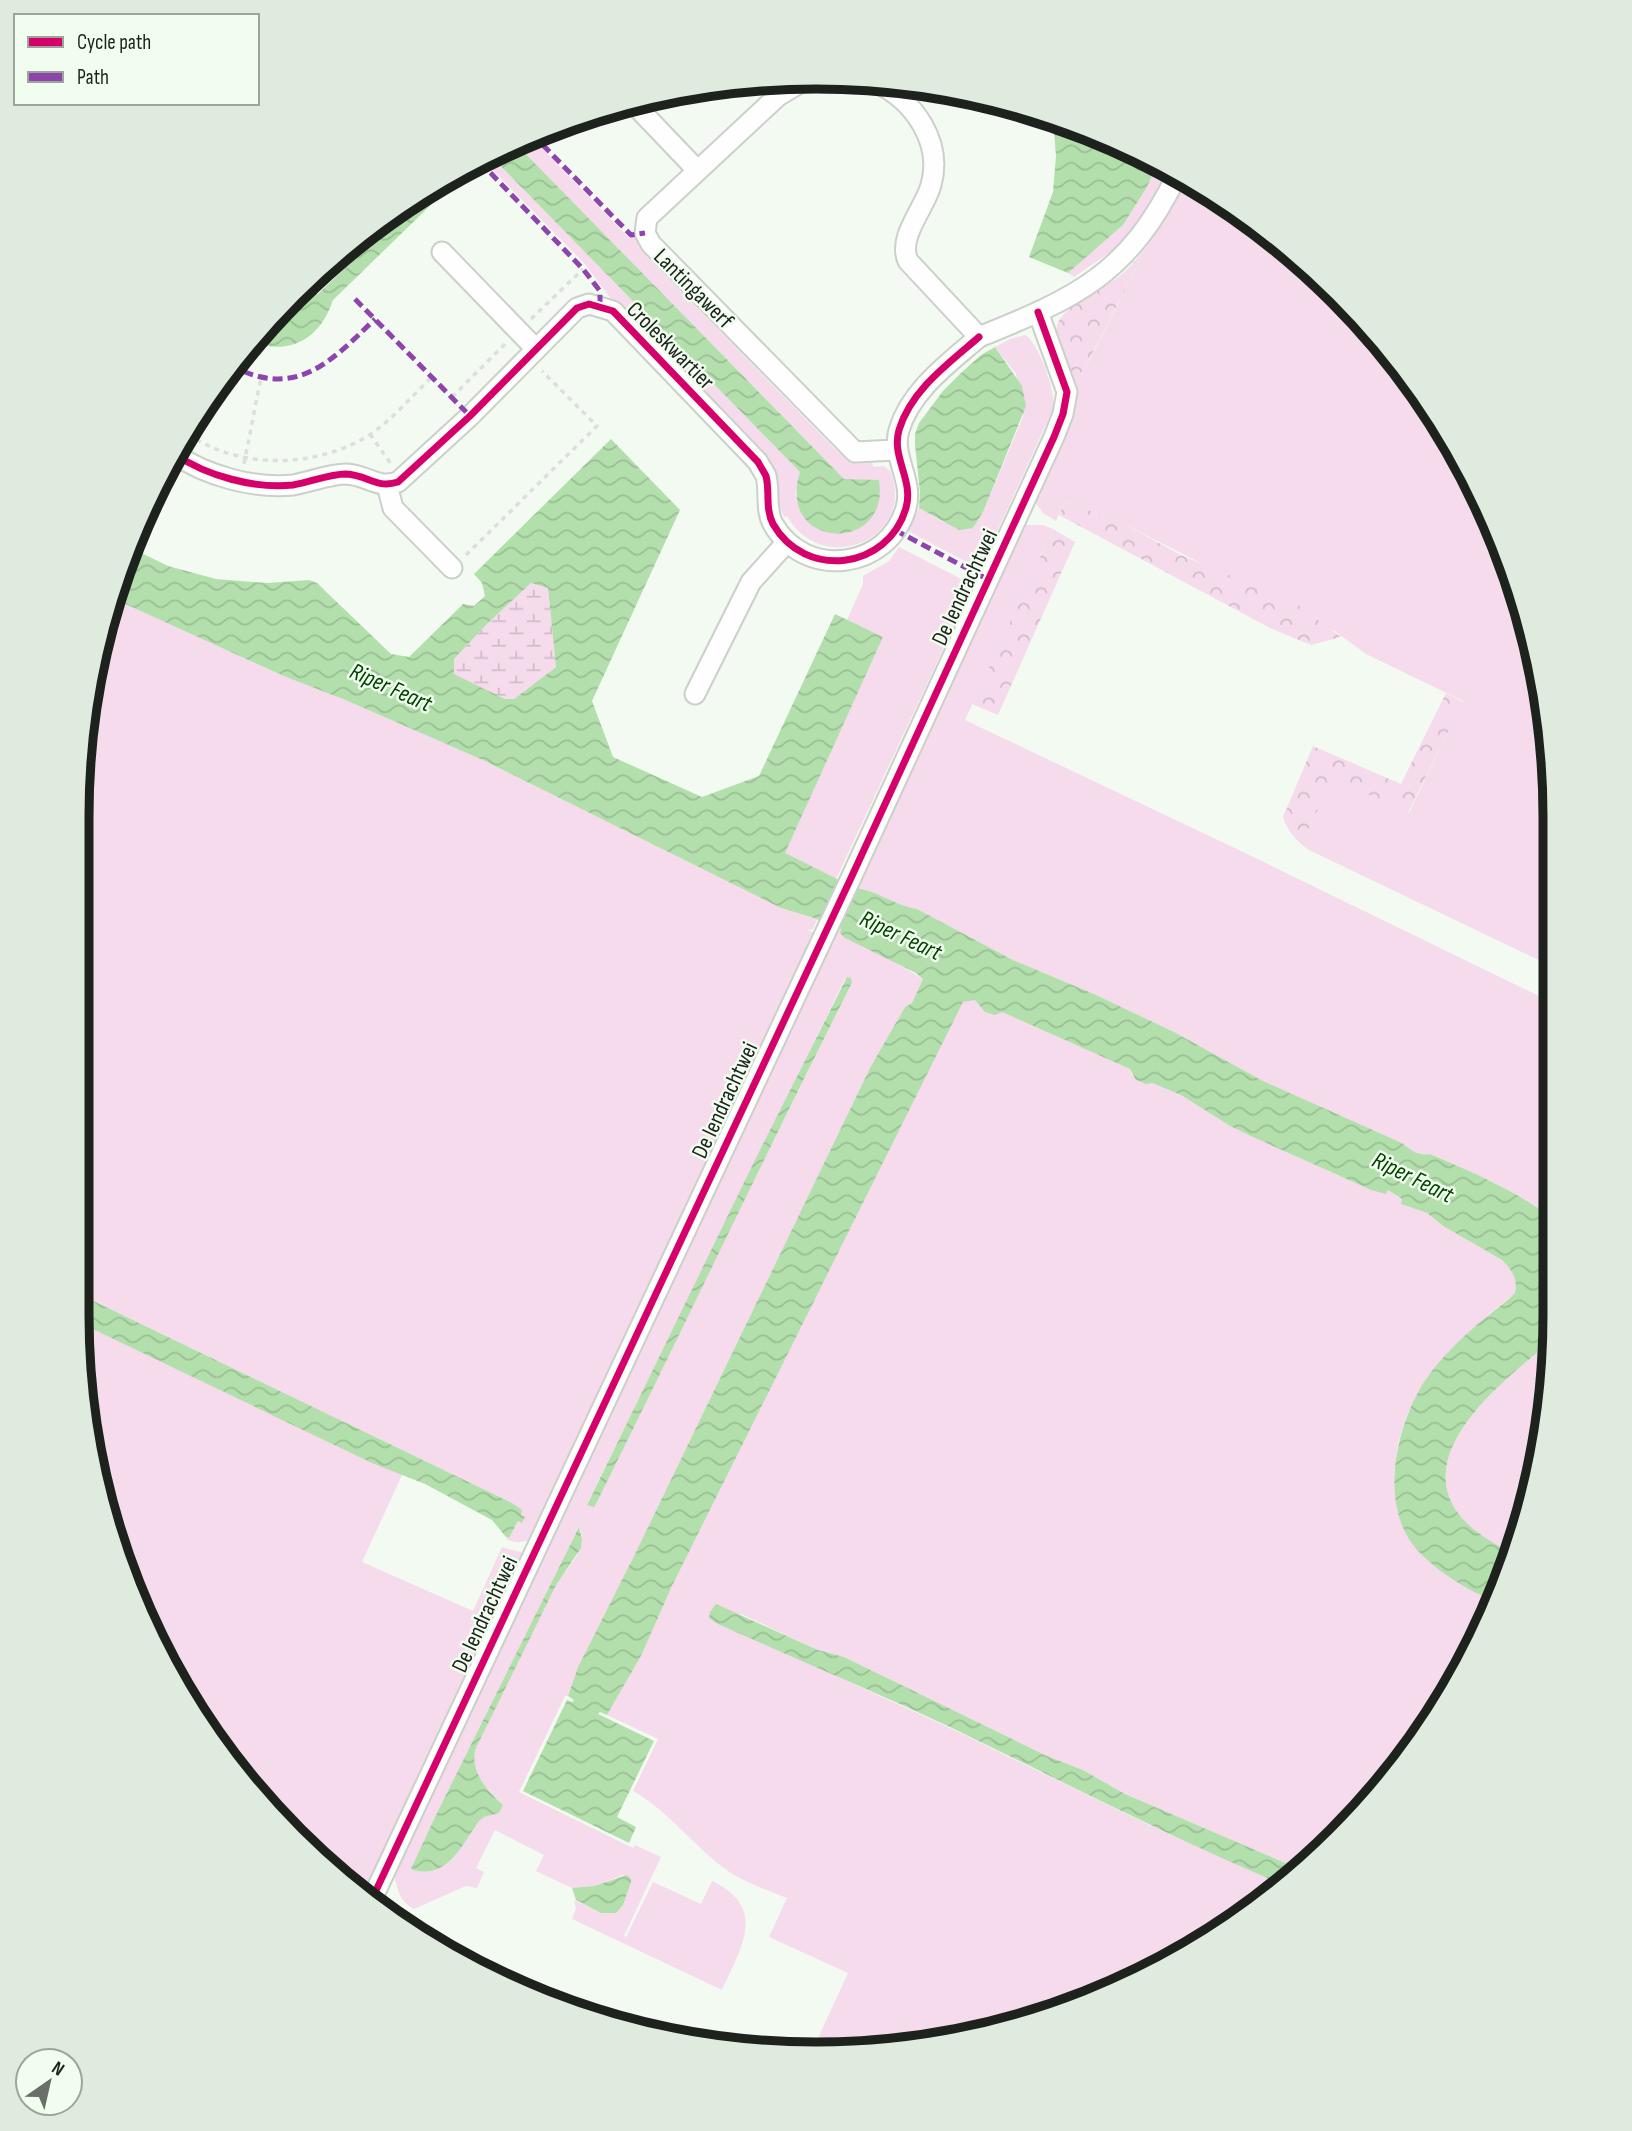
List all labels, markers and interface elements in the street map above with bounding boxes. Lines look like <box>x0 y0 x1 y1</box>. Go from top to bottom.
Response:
legend <box>14 14 259 105</box>
text: Cycle path <box>77 30 151 55</box>
text: Path <box>77 65 109 90</box>
street label: Lantingawerf <box>647 243 739 335</box>
street label: Croleskwartier <box>620 296 720 396</box>
street label: De Iendrachtwei <box>926 525 1004 650</box>
water label: Riper Feart <box>345 657 437 719</box>
water label: Riper Feart <box>855 904 947 967</box>
street label: De Iendrachtwei <box>686 1038 764 1163</box>
water label: Riper Feart <box>1367 1145 1459 1210</box>
street label: De Iendrachtwei <box>446 1552 524 1677</box>
north arrow <box>14 2047 84 2117</box>
text: N <box>47 2057 68 2082</box>

